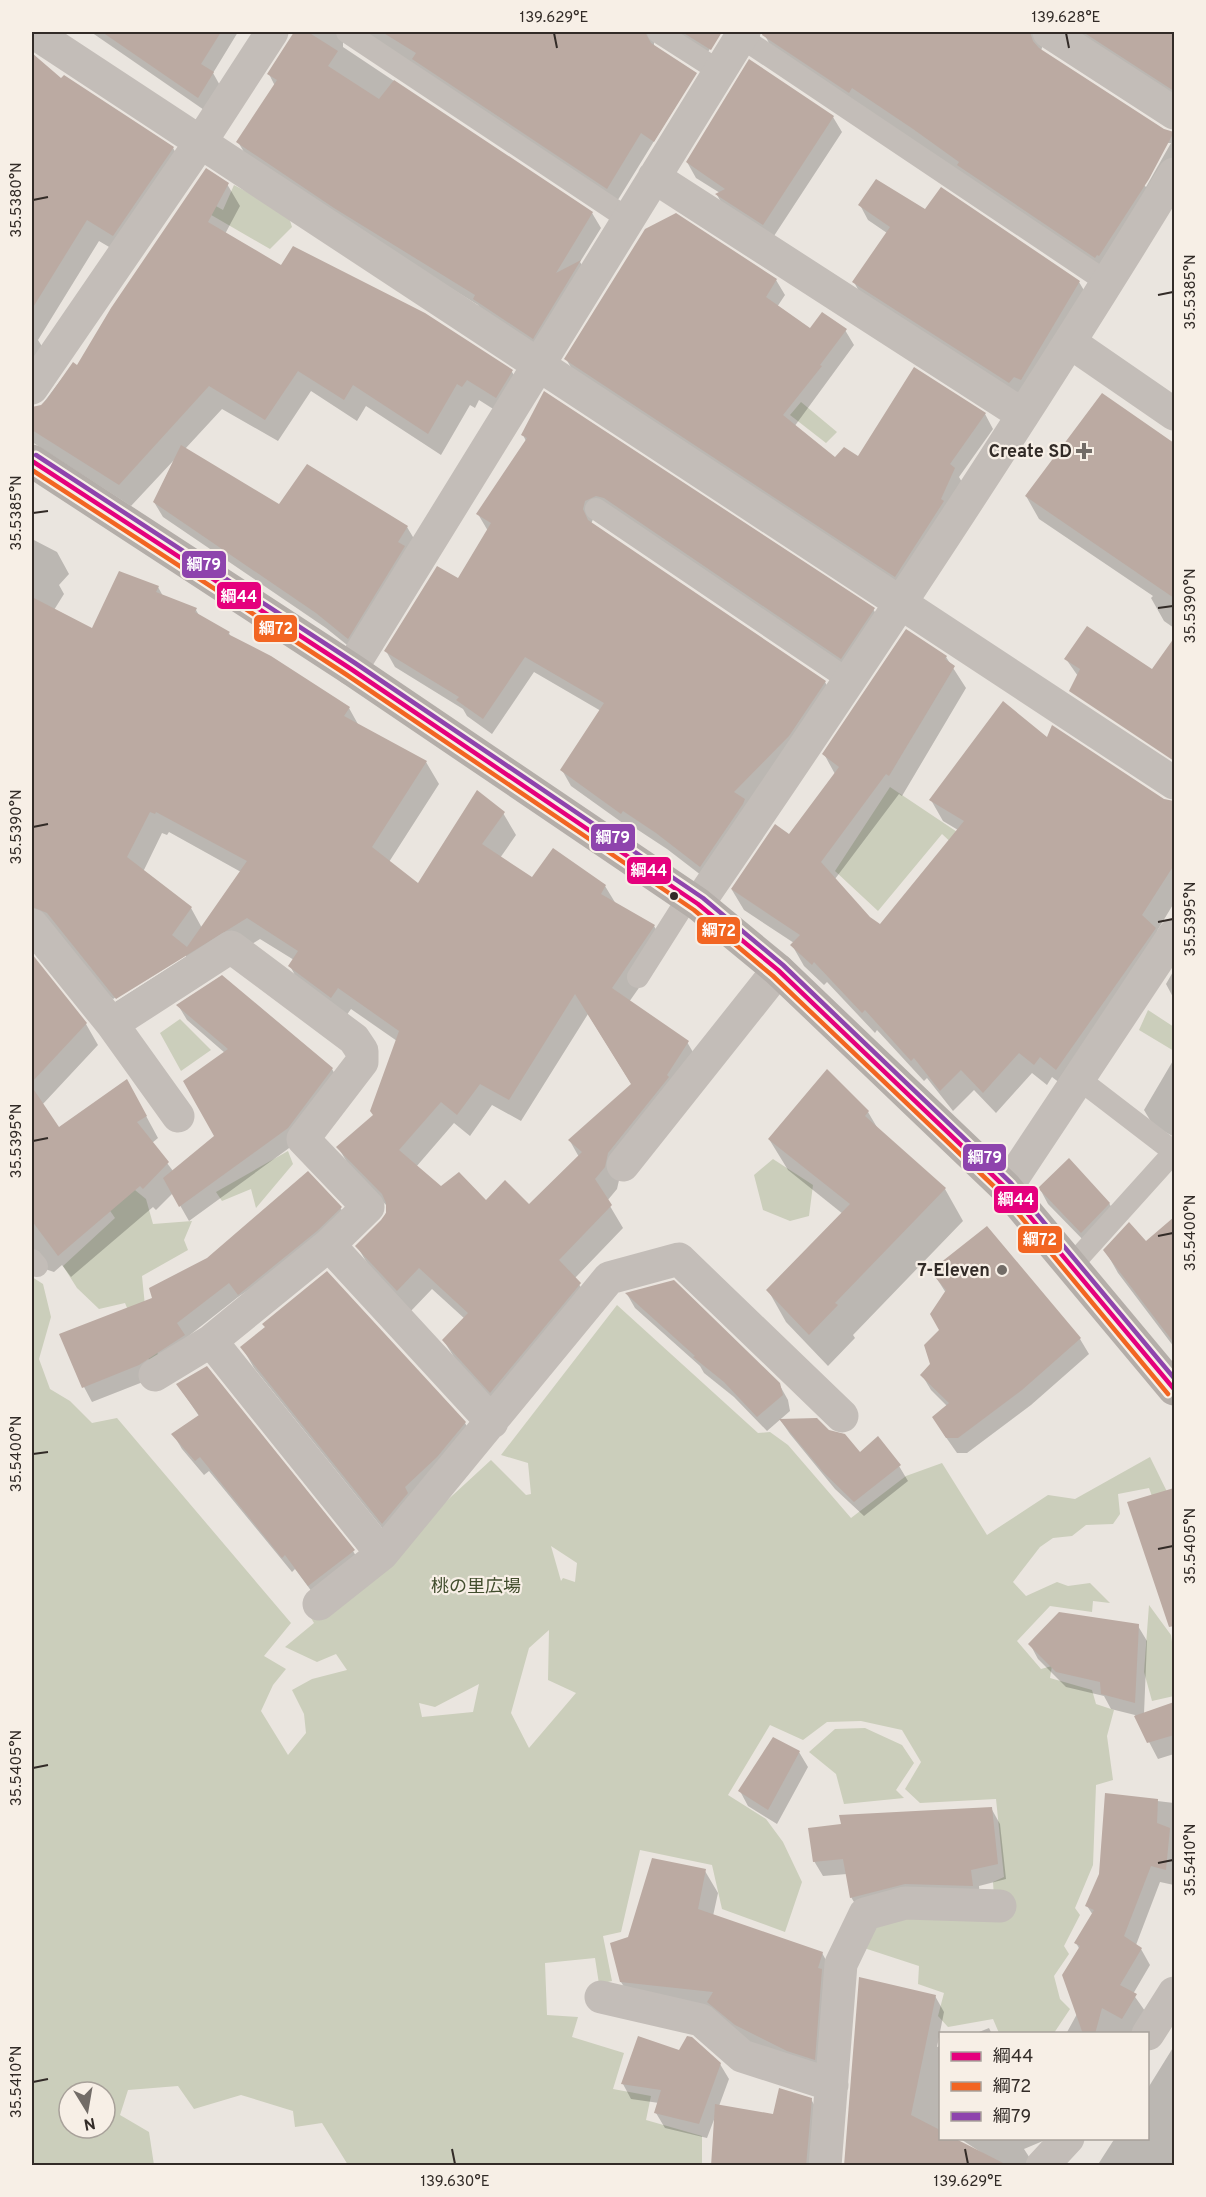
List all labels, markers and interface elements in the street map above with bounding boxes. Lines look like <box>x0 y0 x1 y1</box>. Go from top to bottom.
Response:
text: 139.629°E <box>520 9 588 28</box>
text: 139.628°E <box>1031 9 1101 28</box>
text: 35.5380°N <box>8 162 27 238</box>
text: 35.5385°N <box>1182 254 1201 330</box>
place label: Create SD <box>988 441 1072 464</box>
marker: Create SD <box>1077 444 1091 458</box>
text: 35.5385°N <box>8 475 27 551</box>
line badge: 綱79 <box>181 550 227 579</box>
text: 綱79 <box>187 556 221 576</box>
text: 35.5390°N <box>1182 569 1201 643</box>
line badge: 綱44 <box>216 581 262 610</box>
text: 綱44 <box>221 588 257 608</box>
line badge: 綱72 <box>253 614 298 643</box>
text: 綱72 <box>259 620 293 640</box>
text: 35.5390°N <box>8 790 27 864</box>
line badge: 綱79 <box>590 823 636 852</box>
text: 綱79 <box>596 829 630 849</box>
line badge: 綱44 <box>626 856 672 885</box>
text: 綱44 <box>631 862 667 882</box>
text: 35.5395°N <box>1182 882 1201 956</box>
unlabelled marker <box>668 890 680 902</box>
line badge: 綱72 <box>696 916 741 945</box>
text: 綱72 <box>702 922 736 942</box>
text: 35.5395°N <box>8 1104 27 1178</box>
line badge: 綱79 <box>962 1143 1007 1172</box>
text: 綱79 <box>968 1149 1002 1169</box>
line badge: 綱44 <box>993 1185 1039 1214</box>
text: 綱44 <box>998 1191 1034 1211</box>
text: 35.5400°N <box>1182 1195 1201 1271</box>
line badge: 綱72 <box>1017 1225 1063 1254</box>
text: 綱72 <box>1023 1231 1057 1251</box>
place label: 7-Eleven <box>917 1260 990 1283</box>
marker: 7-Eleven <box>995 1263 1009 1277</box>
text: 35.5400°N <box>8 1416 27 1492</box>
text: 35.5405°N <box>1182 1508 1201 1584</box>
park label: 桃の里広場 <box>431 1576 521 1599</box>
text: 35.5405°N <box>8 1730 27 1806</box>
text: 35.5410°N <box>1182 1824 1201 1896</box>
legend <box>939 2032 1149 2140</box>
text: 35.5410°N <box>8 2046 27 2118</box>
text: 綱44 <box>993 2046 1033 2069</box>
text: 綱72 <box>993 2076 1031 2099</box>
north arrow <box>57 2080 117 2140</box>
text: 綱79 <box>993 2106 1031 2129</box>
text: N <box>82 2112 97 2134</box>
text: 139.630°E <box>420 2173 490 2192</box>
text: 139.629°E <box>934 2173 1002 2192</box>

